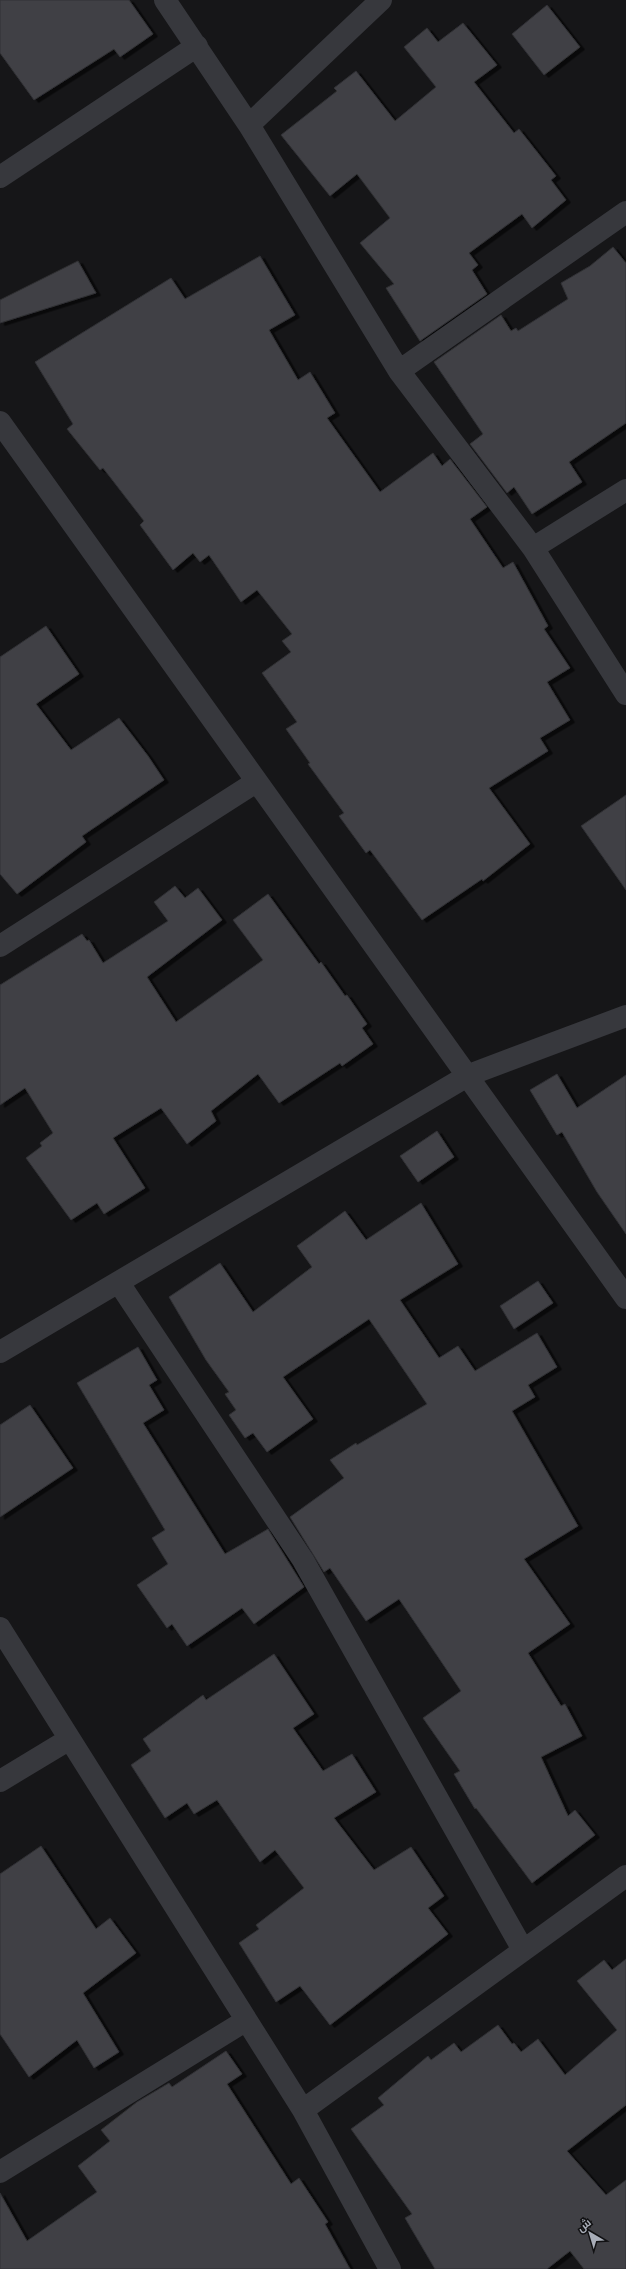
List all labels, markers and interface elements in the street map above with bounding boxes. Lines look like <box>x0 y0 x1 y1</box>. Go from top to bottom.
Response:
north arrow <box>570 2213 610 2253</box>
text: ش <box>574 2215 594 2236</box>

